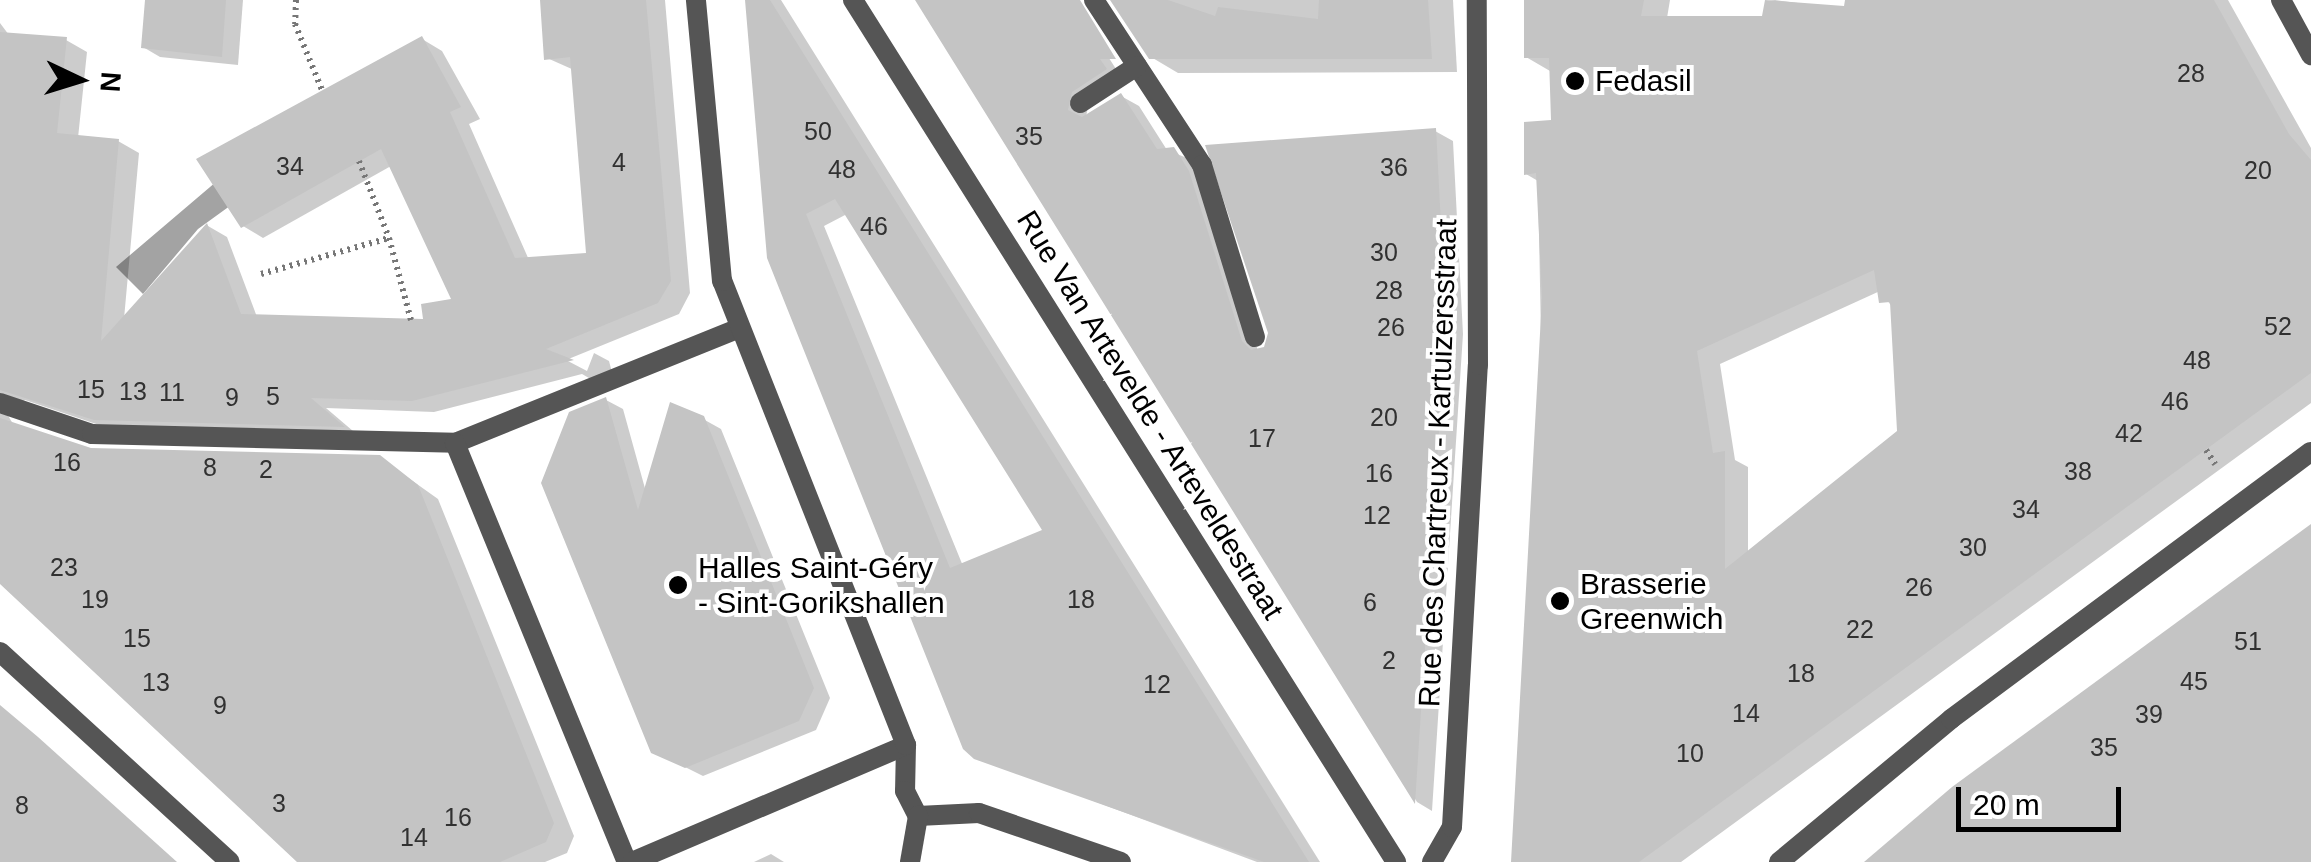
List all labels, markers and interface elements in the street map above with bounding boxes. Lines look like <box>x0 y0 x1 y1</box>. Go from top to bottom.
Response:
north arrow <box>30 30 130 130</box>
house number: 28 <box>2177 58 2205 88</box>
place label: Fedasil <box>1595 63 1692 99</box>
marker: Fedasil <box>1564 70 1586 92</box>
text: N <box>94 71 127 93</box>
house number: 50 <box>804 116 832 146</box>
house number: 35 <box>1015 121 1043 151</box>
house number: 4 <box>612 147 626 177</box>
house number: 34 <box>276 151 304 181</box>
house number: 36 <box>1380 152 1408 182</box>
house number: 48 <box>828 154 856 184</box>
house number: 20 <box>2244 155 2272 185</box>
street label: Rue Van Artevelde - Arteveldestraat <box>1008 203 1292 627</box>
house number: 46 <box>860 211 888 241</box>
street label: Rue des Chartreux - Kartuizersstraat <box>1411 218 1465 708</box>
house number: 30 <box>1370 237 1398 267</box>
house number: 28 <box>1375 275 1403 305</box>
house number: 52 <box>2264 311 2292 341</box>
house number: 26 <box>1377 312 1405 342</box>
house number: 48 <box>2183 345 2211 375</box>
house number: 15 <box>77 374 105 404</box>
house number: 13 <box>119 376 147 406</box>
house number: 11 <box>159 377 185 407</box>
house number: 5 <box>266 381 280 411</box>
house number: 9 <box>225 382 239 412</box>
house number: 46 <box>2161 386 2189 416</box>
house number: 20 <box>1370 402 1398 432</box>
house number: 42 <box>2115 418 2143 448</box>
house number: 17 <box>1248 423 1276 453</box>
house number: 16 <box>53 447 81 477</box>
house number: 8 <box>203 452 217 482</box>
house number: 2 <box>259 454 273 484</box>
house number: 38 <box>2064 456 2092 486</box>
house number: 16 <box>1365 458 1393 488</box>
house number: 34 <box>2012 494 2040 524</box>
house number: 12 <box>1363 500 1391 530</box>
house number: 30 <box>1959 532 1987 562</box>
place label: Halles Saint-Géry - Sint-Gorikshallen <box>698 550 945 620</box>
house number: 23 <box>50 552 78 582</box>
place label: Brasserie Greenwich <box>1580 566 1723 636</box>
house number: 26 <box>1905 572 1933 602</box>
marker: Halles Saint-Géry - Sint-Gorikshallen <box>667 574 689 596</box>
house number: 19 <box>81 584 109 614</box>
house number: 18 <box>1067 584 1095 614</box>
house number: 6 <box>1363 587 1377 617</box>
marker: Brasserie Greenwich <box>1549 590 1571 612</box>
house number: 22 <box>1846 614 1874 644</box>
house number: 15 <box>123 623 151 653</box>
house number: 51 <box>2234 626 2262 656</box>
house number: 2 <box>1382 645 1396 675</box>
house number: 18 <box>1787 658 1815 688</box>
house number: 45 <box>2180 666 2208 696</box>
house number: 13 <box>142 667 170 697</box>
house number: 12 <box>1143 669 1171 699</box>
house number: 9 <box>213 690 227 720</box>
house number: 14 <box>1732 698 1760 728</box>
house number: 39 <box>2135 699 2163 729</box>
house number: 35 <box>2090 732 2118 762</box>
house number: 10 <box>1676 738 1704 768</box>
scale bar <box>1961 767 2126 829</box>
house number: 3 <box>272 788 286 818</box>
text: 20 m <box>1973 788 2040 821</box>
house number: 8 <box>15 790 29 820</box>
house number: 16 <box>444 802 472 832</box>
house number: 14 <box>400 822 428 852</box>

